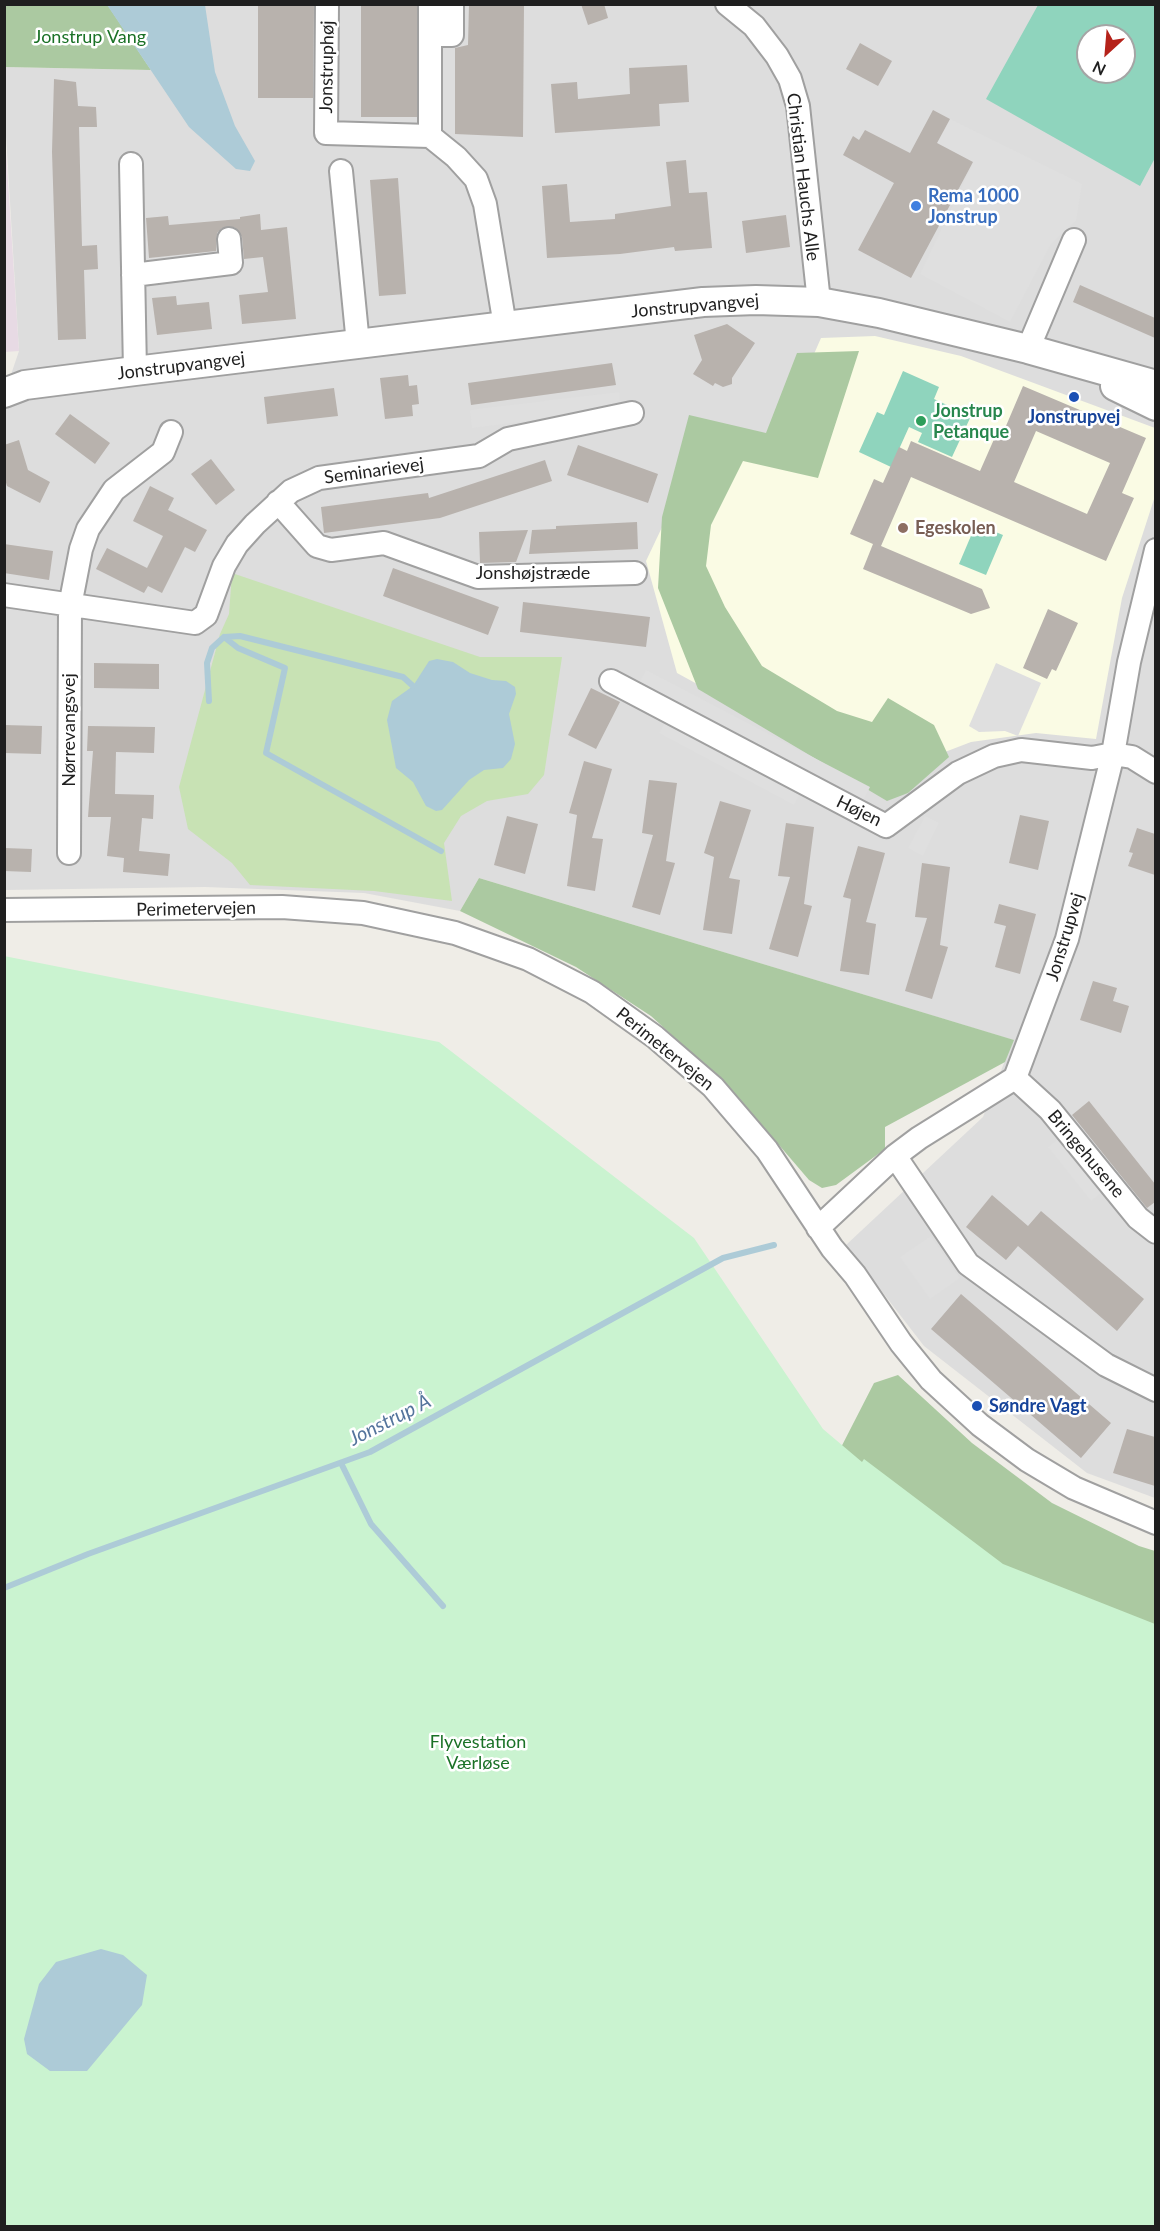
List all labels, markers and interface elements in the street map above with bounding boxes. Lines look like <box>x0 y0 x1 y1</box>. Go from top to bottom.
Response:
street label: Jonstruphøj <box>315 20 339 114</box>
north arrow <box>1076 24 1136 84</box>
park label: Jonstrup Vang <box>34 26 146 48</box>
text: N <box>1089 58 1108 80</box>
street label: Christian Hauchs Alle <box>782 92 824 262</box>
place label: Rema 1000 Jonstrup <box>928 185 1019 228</box>
marker: Rema 1000 Jonstrup <box>909 199 923 213</box>
street label: Jonstrupvangvej <box>630 290 760 322</box>
street label: Jonstrupvangvej <box>116 347 246 385</box>
marker: Jonstrupvej <box>1067 390 1081 404</box>
place label: Jonstrup Petanque <box>933 400 1009 442</box>
place label: Jonstrupvej <box>1028 406 1120 428</box>
marker: Jonstrup Petanque <box>914 414 928 428</box>
street label: Seminarievej <box>323 453 425 489</box>
place label: Egeskolen <box>915 517 996 539</box>
marker: Egeskolen <box>896 521 910 535</box>
street label: Jonshøjstræde <box>476 562 590 584</box>
street label: Nørrevangsvej <box>58 673 80 787</box>
street label: Højen <box>833 791 885 831</box>
street label: Jonstrupvej <box>1041 890 1089 984</box>
street label: Perimetervejen <box>136 897 256 921</box>
street label: Perimetervejen <box>612 1003 718 1095</box>
street label: Bringehusene <box>1043 1106 1129 1202</box>
water label: Jonstrup Å <box>345 1389 435 1451</box>
place label: Søndre Vagt <box>989 1395 1086 1417</box>
marker: Søndre Vagt <box>970 1399 984 1413</box>
park label: Flyvestation Værløse <box>430 1731 526 1774</box>

